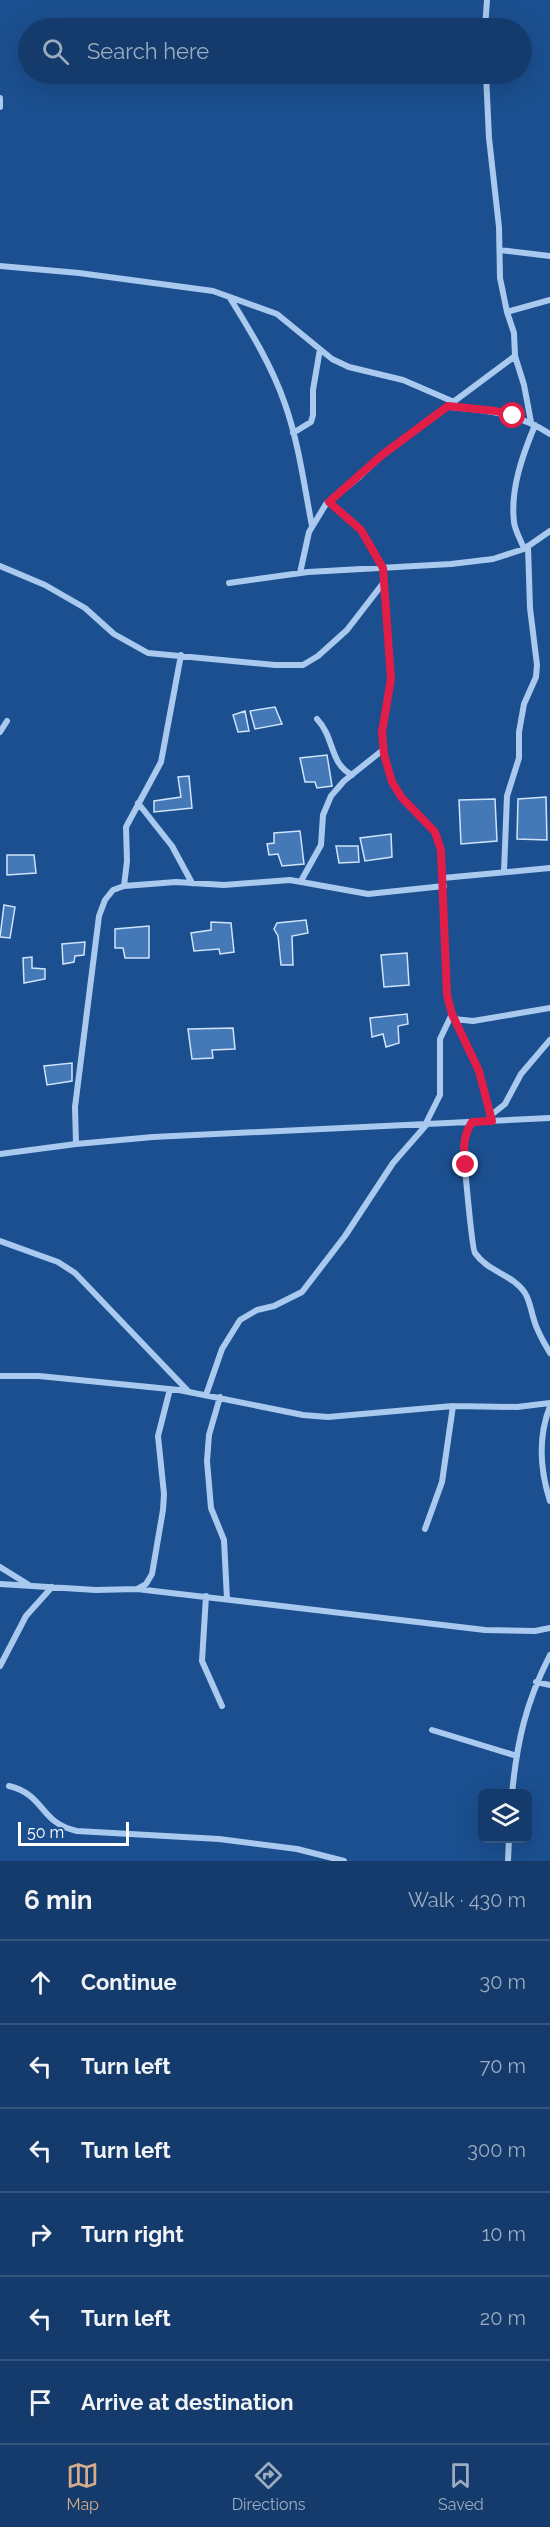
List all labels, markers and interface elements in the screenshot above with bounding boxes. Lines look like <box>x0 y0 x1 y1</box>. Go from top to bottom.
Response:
search box <box>18 18 532 84</box>
icon: search <box>39 35 72 68</box>
text: Search here <box>87 38 209 64</box>
route start <box>499 402 525 428</box>
route end <box>452 1151 478 1177</box>
map controls <box>478 1789 532 1843</box>
button: layers <box>478 1789 532 1843</box>
scale bar <box>18 1819 129 1846</box>
text: 50 m <box>27 1823 64 1842</box>
text: 6 min <box>24 1885 93 1915</box>
text: Walk · 430 m <box>408 1888 526 1912</box>
icon: ahead <box>24 1966 57 1999</box>
text: Continue <box>81 1969 177 1995</box>
text: 30 m <box>480 1970 526 1994</box>
icon: left <box>24 2050 57 2083</box>
text: Turn left <box>81 2053 171 2079</box>
text: 70 m <box>480 2054 526 2078</box>
icon: left <box>24 2134 57 2167</box>
text: Turn left <box>81 2137 171 2163</box>
text: 300 m <box>467 2138 526 2162</box>
icon: right <box>24 2218 57 2251</box>
text: Turn right <box>81 2221 184 2247</box>
text: 10 m <box>482 2222 526 2246</box>
icon: left <box>24 2302 57 2335</box>
text: Turn left <box>81 2305 171 2331</box>
text: 20 m <box>480 2306 526 2330</box>
icon: arrive <box>24 2386 57 2419</box>
text: Arrive at destination <box>81 2389 294 2415</box>
tab: Map <box>66 2459 99 2514</box>
tab: Directions <box>232 2459 306 2514</box>
tab: Saved <box>438 2459 484 2514</box>

